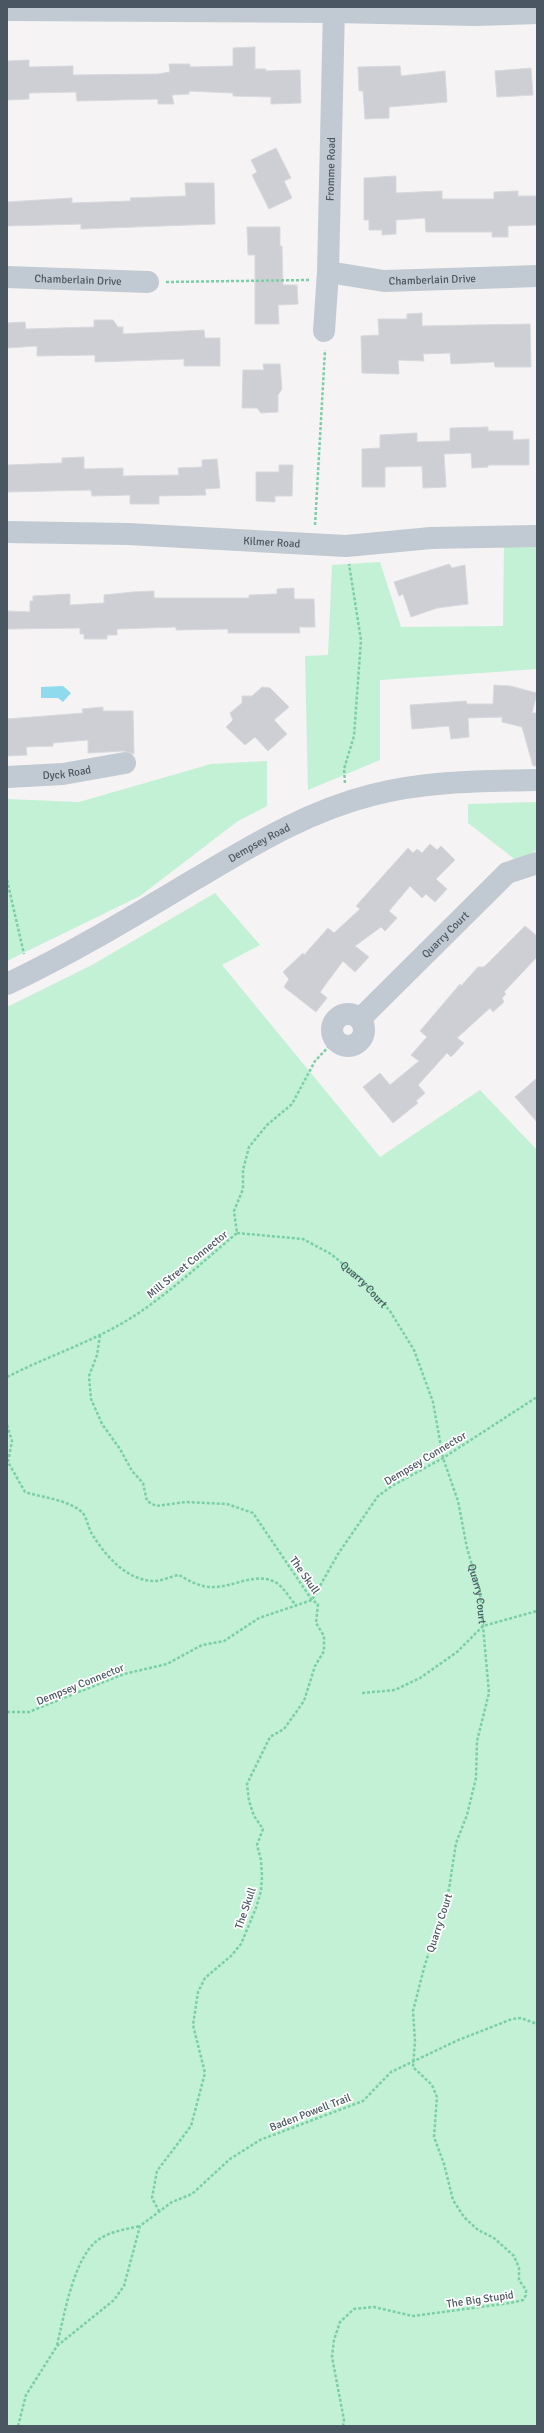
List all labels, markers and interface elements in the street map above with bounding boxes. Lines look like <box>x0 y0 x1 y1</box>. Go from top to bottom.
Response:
street label: Fromme Road <box>324 137 338 201</box>
street label: Chamberlain Drive <box>34 272 122 288</box>
street label: Chamberlain Drive <box>388 272 476 288</box>
street label: Kilmer Road <box>243 534 301 550</box>
street label: Dyck Road <box>42 763 92 782</box>
street label: Dempsey Road <box>226 821 292 865</box>
street label: Quarry Court <box>419 909 472 961</box>
street label: Mill Street Connector <box>144 1228 230 1301</box>
street label: Quarry Court <box>337 1259 390 1311</box>
street label: Dempsey Connector <box>382 1429 469 1488</box>
street label: The Skull <box>287 1554 322 1597</box>
street label: Quarry Court <box>465 1562 489 1625</box>
street label: Dempsey Connector <box>34 1661 126 1708</box>
street label: The Skull <box>232 1886 259 1931</box>
street label: Quarry Court <box>424 1892 455 1954</box>
street label: Baden Powell Trail <box>268 2091 353 2134</box>
street label: The Big Stupid <box>446 2288 515 2311</box>

